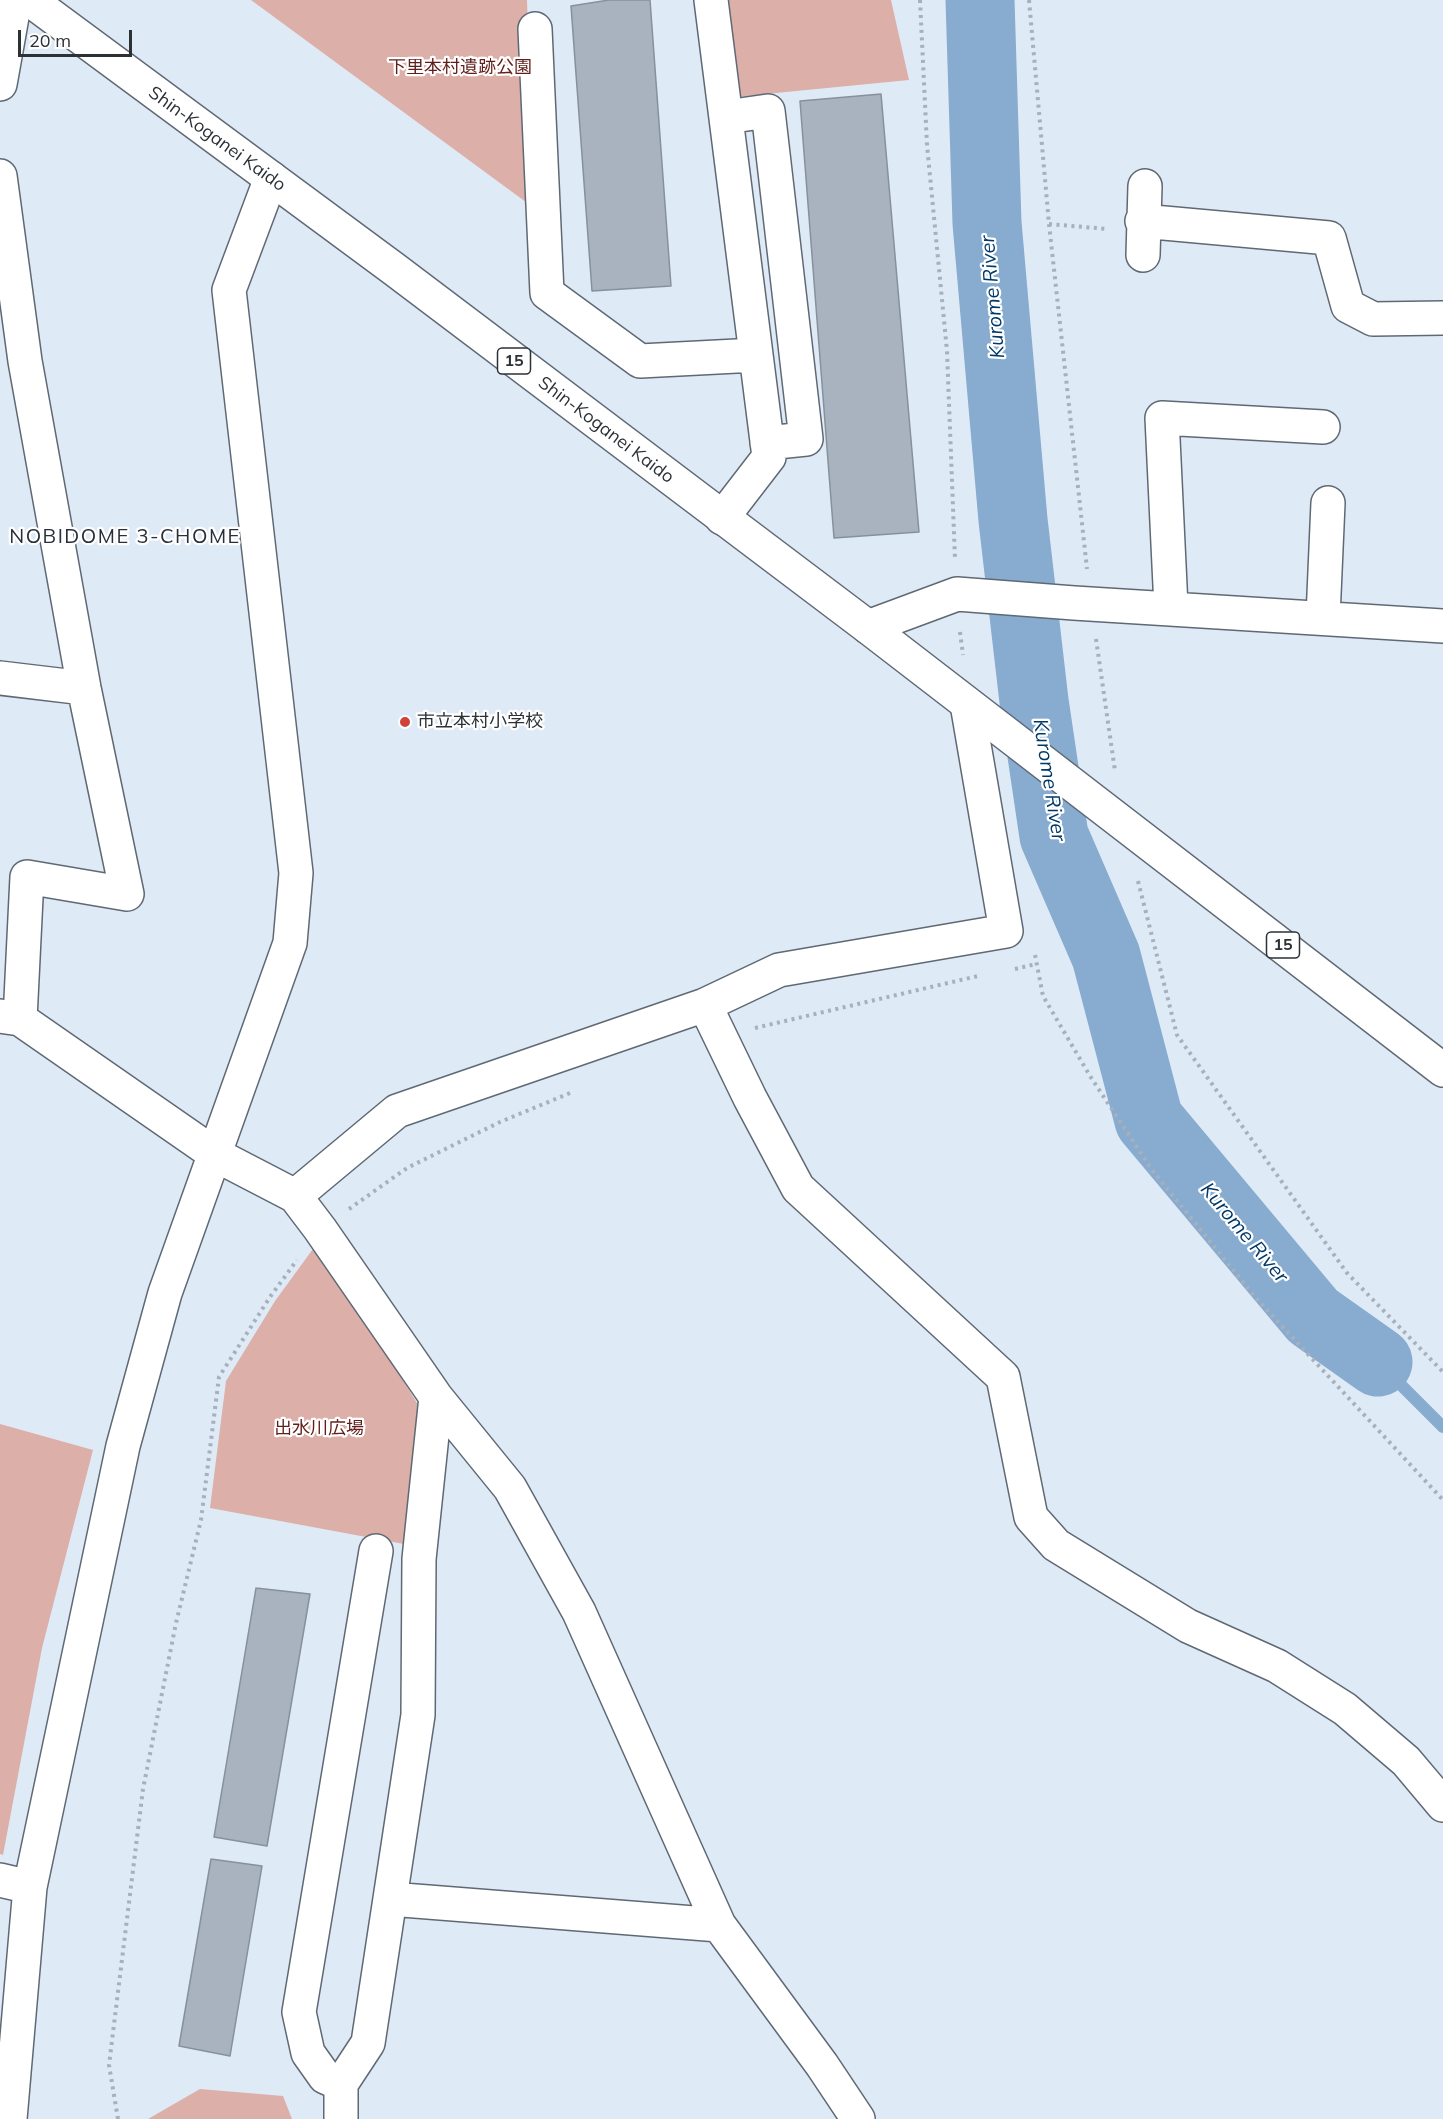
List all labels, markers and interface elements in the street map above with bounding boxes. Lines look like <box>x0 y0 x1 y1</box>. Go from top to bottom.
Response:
scale bar <box>21 18 135 56</box>
text: 20 m <box>29 29 71 52</box>
park label: 下里本村遺跡公園 <box>388 57 532 79</box>
street label: Shin-Koganei Kaido <box>144 82 290 196</box>
water label: Kurome River <box>976 234 1010 360</box>
road number: 15 <box>498 348 530 374</box>
street label: Shin-Koganei Kaido <box>534 372 678 488</box>
district label: NOBIDOME 3-CHOME <box>9 525 241 549</box>
place label: 市立本村小学校 <box>417 711 543 733</box>
marker: 市立本村小学校 <box>398 715 412 729</box>
water label: Kurome River <box>1027 717 1071 843</box>
road number: 15 <box>1266 932 1300 958</box>
water label: Kurome River <box>1195 1178 1293 1288</box>
park label: 出水川広場 <box>274 1418 364 1440</box>

